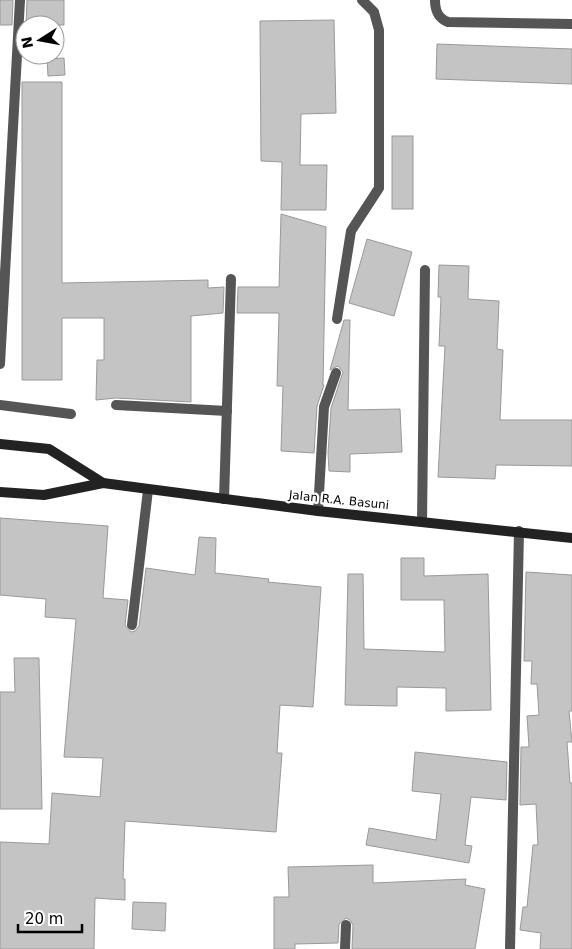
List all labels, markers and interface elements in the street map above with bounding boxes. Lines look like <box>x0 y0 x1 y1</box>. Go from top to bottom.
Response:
north arrow <box>15 15 65 65</box>
text: N <box>18 35 36 50</box>
street label: Jalan R.A. Basuni <box>287 488 390 512</box>
scale bar <box>18 902 81 934</box>
text: 20 m <box>25 910 63 928</box>

